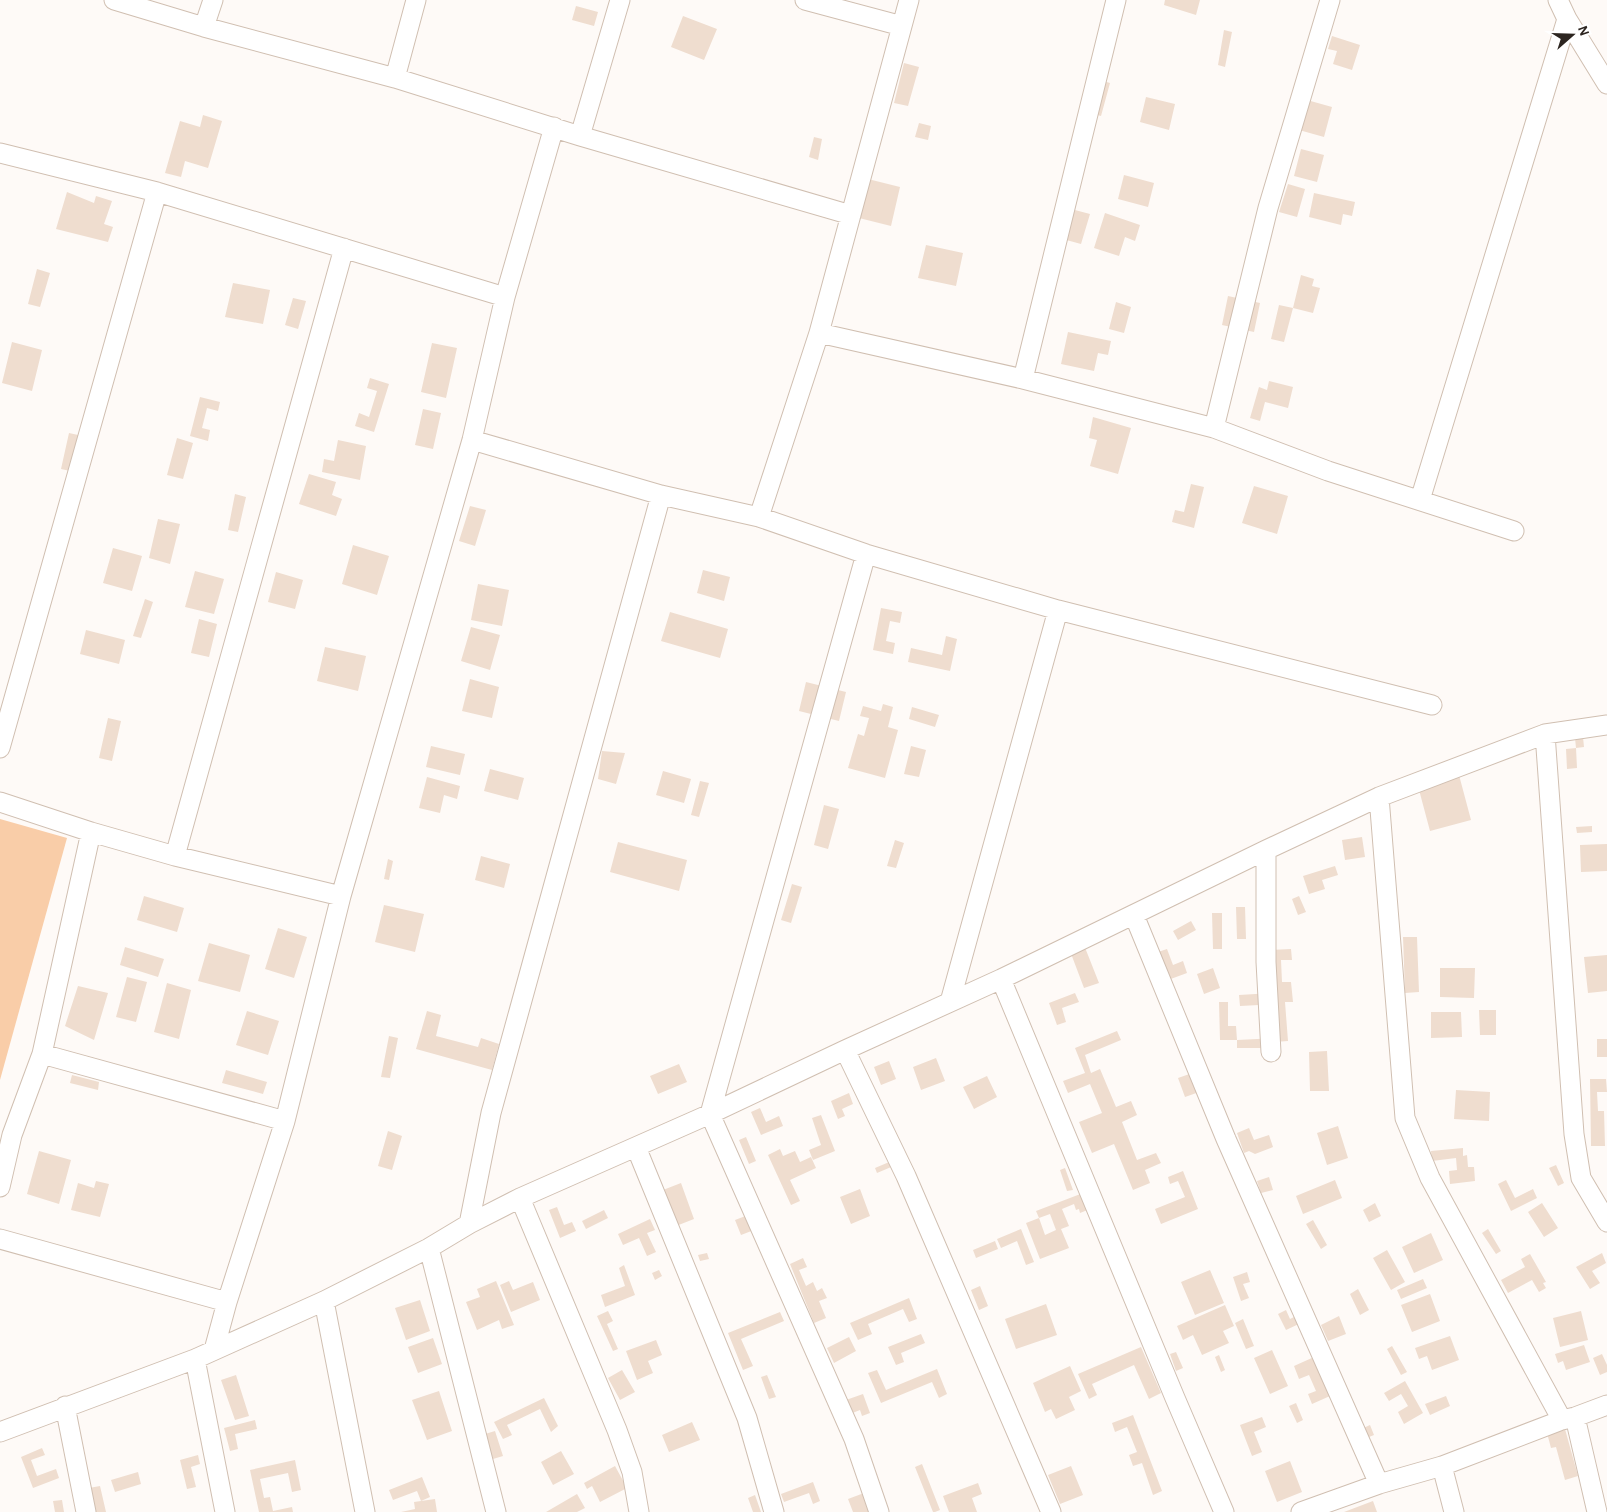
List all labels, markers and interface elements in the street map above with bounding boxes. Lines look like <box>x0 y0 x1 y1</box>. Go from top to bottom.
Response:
north arrow <box>1547 10 1597 60</box>
text: N <box>1575 24 1592 38</box>

